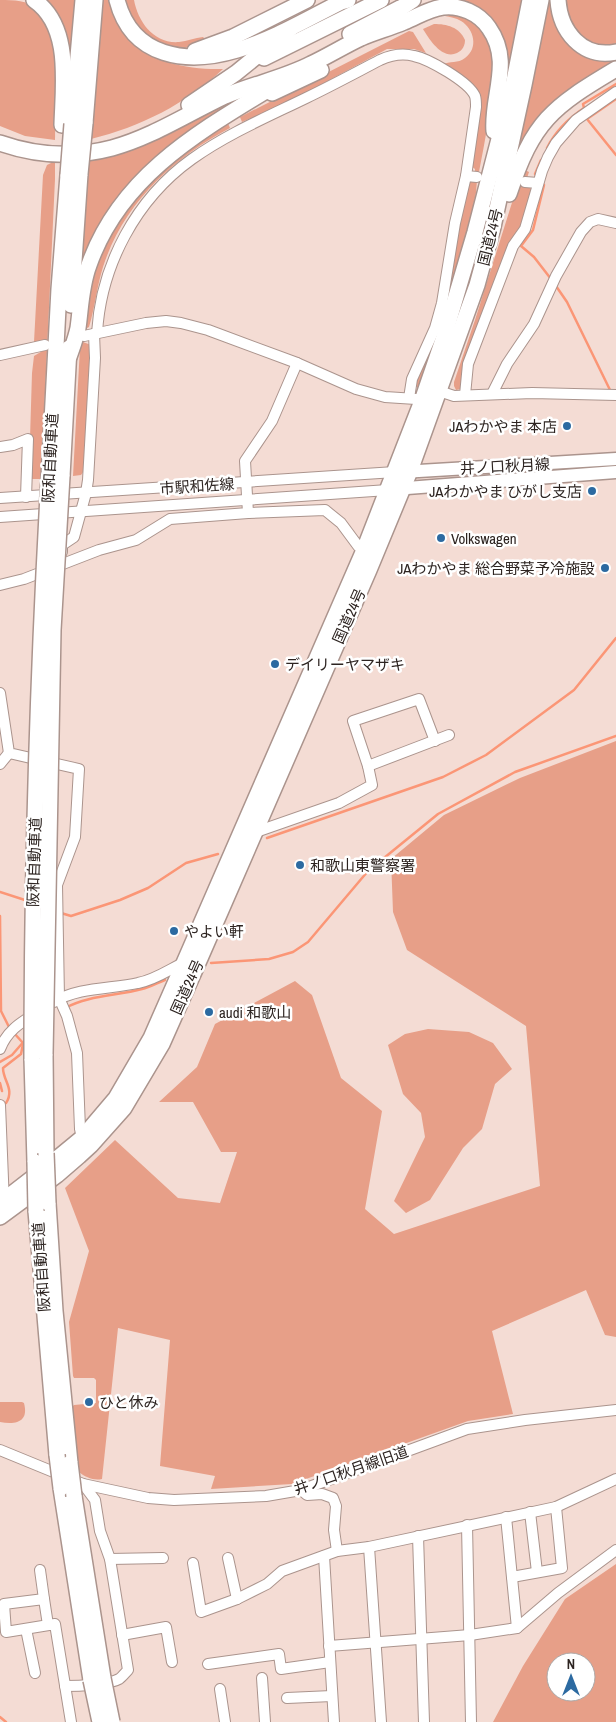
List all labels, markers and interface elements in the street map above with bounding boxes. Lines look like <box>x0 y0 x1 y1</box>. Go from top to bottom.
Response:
street label: 国道24号 <box>473 206 507 268</box>
street label: 阪和自動車道 <box>37 413 63 503</box>
place label: JAわかやま 本店 <box>449 416 557 437</box>
marker: JAわかやま 本店 <box>561 420 573 432</box>
street label: 井ノ口秋月線 <box>460 453 550 479</box>
street label: 市駅和佐線 <box>159 473 235 499</box>
place label: JAわかやま ひがし支店 <box>429 481 582 502</box>
marker: JAわかやま ひがし支店 <box>586 485 598 497</box>
place label: Volkswagen <box>451 528 517 549</box>
marker: Volkswagen <box>435 532 447 544</box>
place label: JAわかやま 総合野菜予冷施設 <box>397 558 595 579</box>
marker: JAわかやま 総合野菜予冷施設 <box>599 562 611 574</box>
street label: 国道24号 <box>327 585 371 647</box>
place label: デイリーヤマザキ <box>285 654 405 675</box>
marker: デイリーヤマザキ <box>269 658 281 670</box>
street label: 阪和自動車道 <box>22 817 46 907</box>
place label: 和歌山東警察署 <box>310 855 415 876</box>
marker: 和歌山東警察署 <box>294 859 306 871</box>
place label: やよい軒 <box>184 921 244 942</box>
marker: やよい軒 <box>168 925 180 937</box>
street label: 国道24号 <box>165 956 209 1018</box>
place label: audi 和歌山 <box>219 1002 291 1023</box>
marker: audi 和歌山 <box>203 1006 215 1018</box>
street label: 阪和自動車道 <box>27 1221 55 1313</box>
place label: ひと休み <box>99 1392 159 1413</box>
marker: ひと休み <box>83 1396 95 1408</box>
street label: 井ノ口秋月線旧道 <box>291 1441 411 1499</box>
north arrow <box>546 1652 596 1702</box>
text: N <box>567 1655 575 1673</box>

